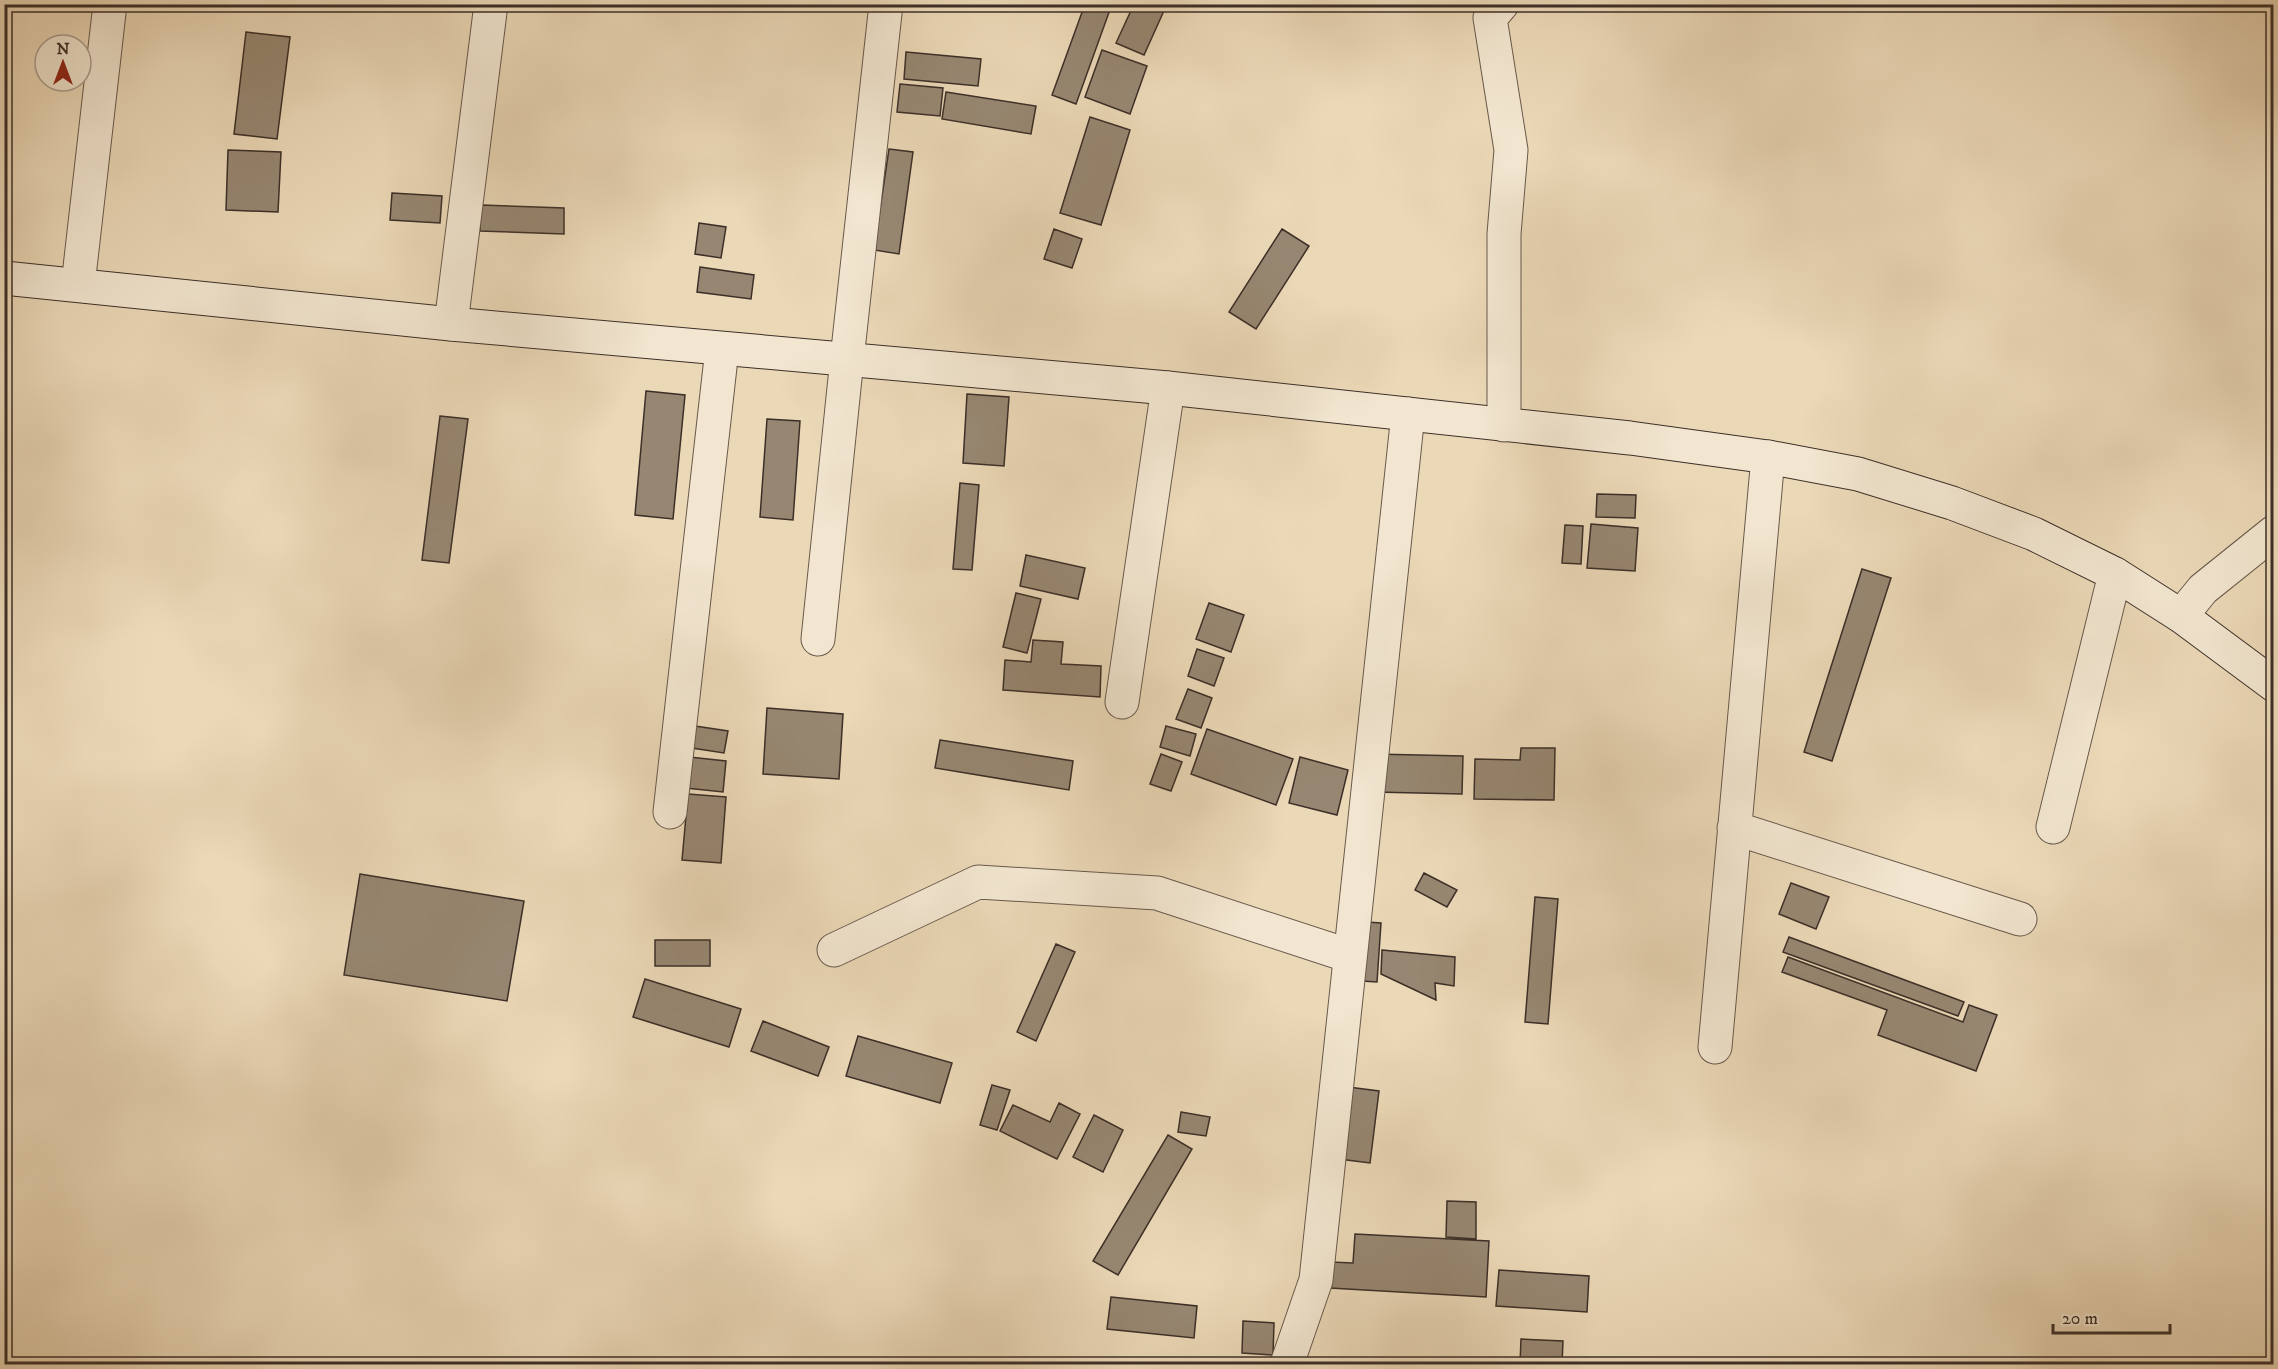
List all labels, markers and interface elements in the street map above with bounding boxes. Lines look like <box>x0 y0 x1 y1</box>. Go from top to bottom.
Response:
north arrow <box>33 33 93 93</box>
text: N <box>56 39 70 59</box>
scale bar <box>2053 1297 2170 1335</box>
text: 20 m <box>2062 1308 2098 1330</box>

